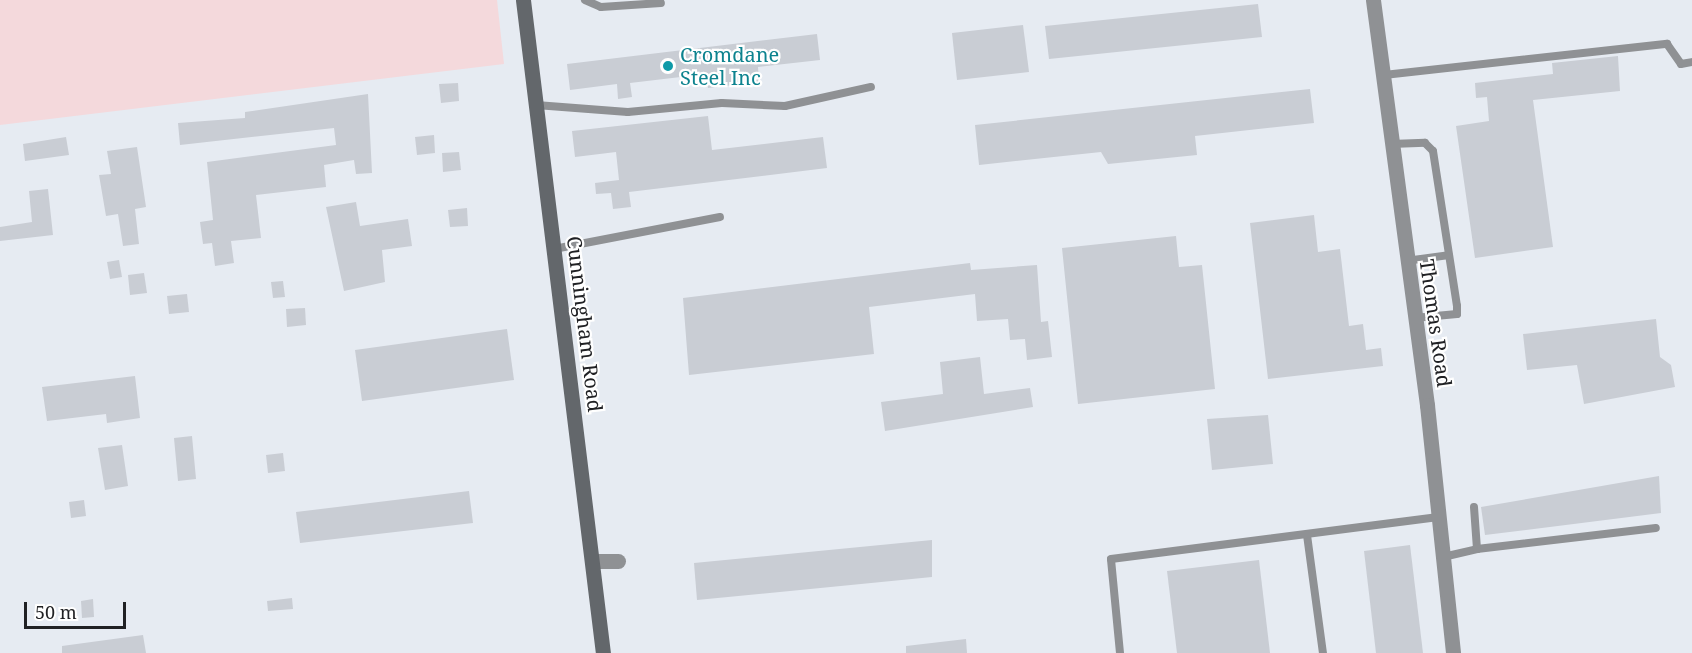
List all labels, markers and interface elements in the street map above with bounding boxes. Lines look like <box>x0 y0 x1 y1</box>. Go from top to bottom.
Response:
place label: Cromdane Steel Inc <box>680 42 779 89</box>
marker: Cromdane Steel Inc <box>661 59 675 73</box>
street label: Cunningham Road <box>562 235 608 413</box>
street label: Thomas Road <box>1415 257 1457 389</box>
scale bar <box>27 590 129 628</box>
text: 50 m <box>35 600 77 624</box>

